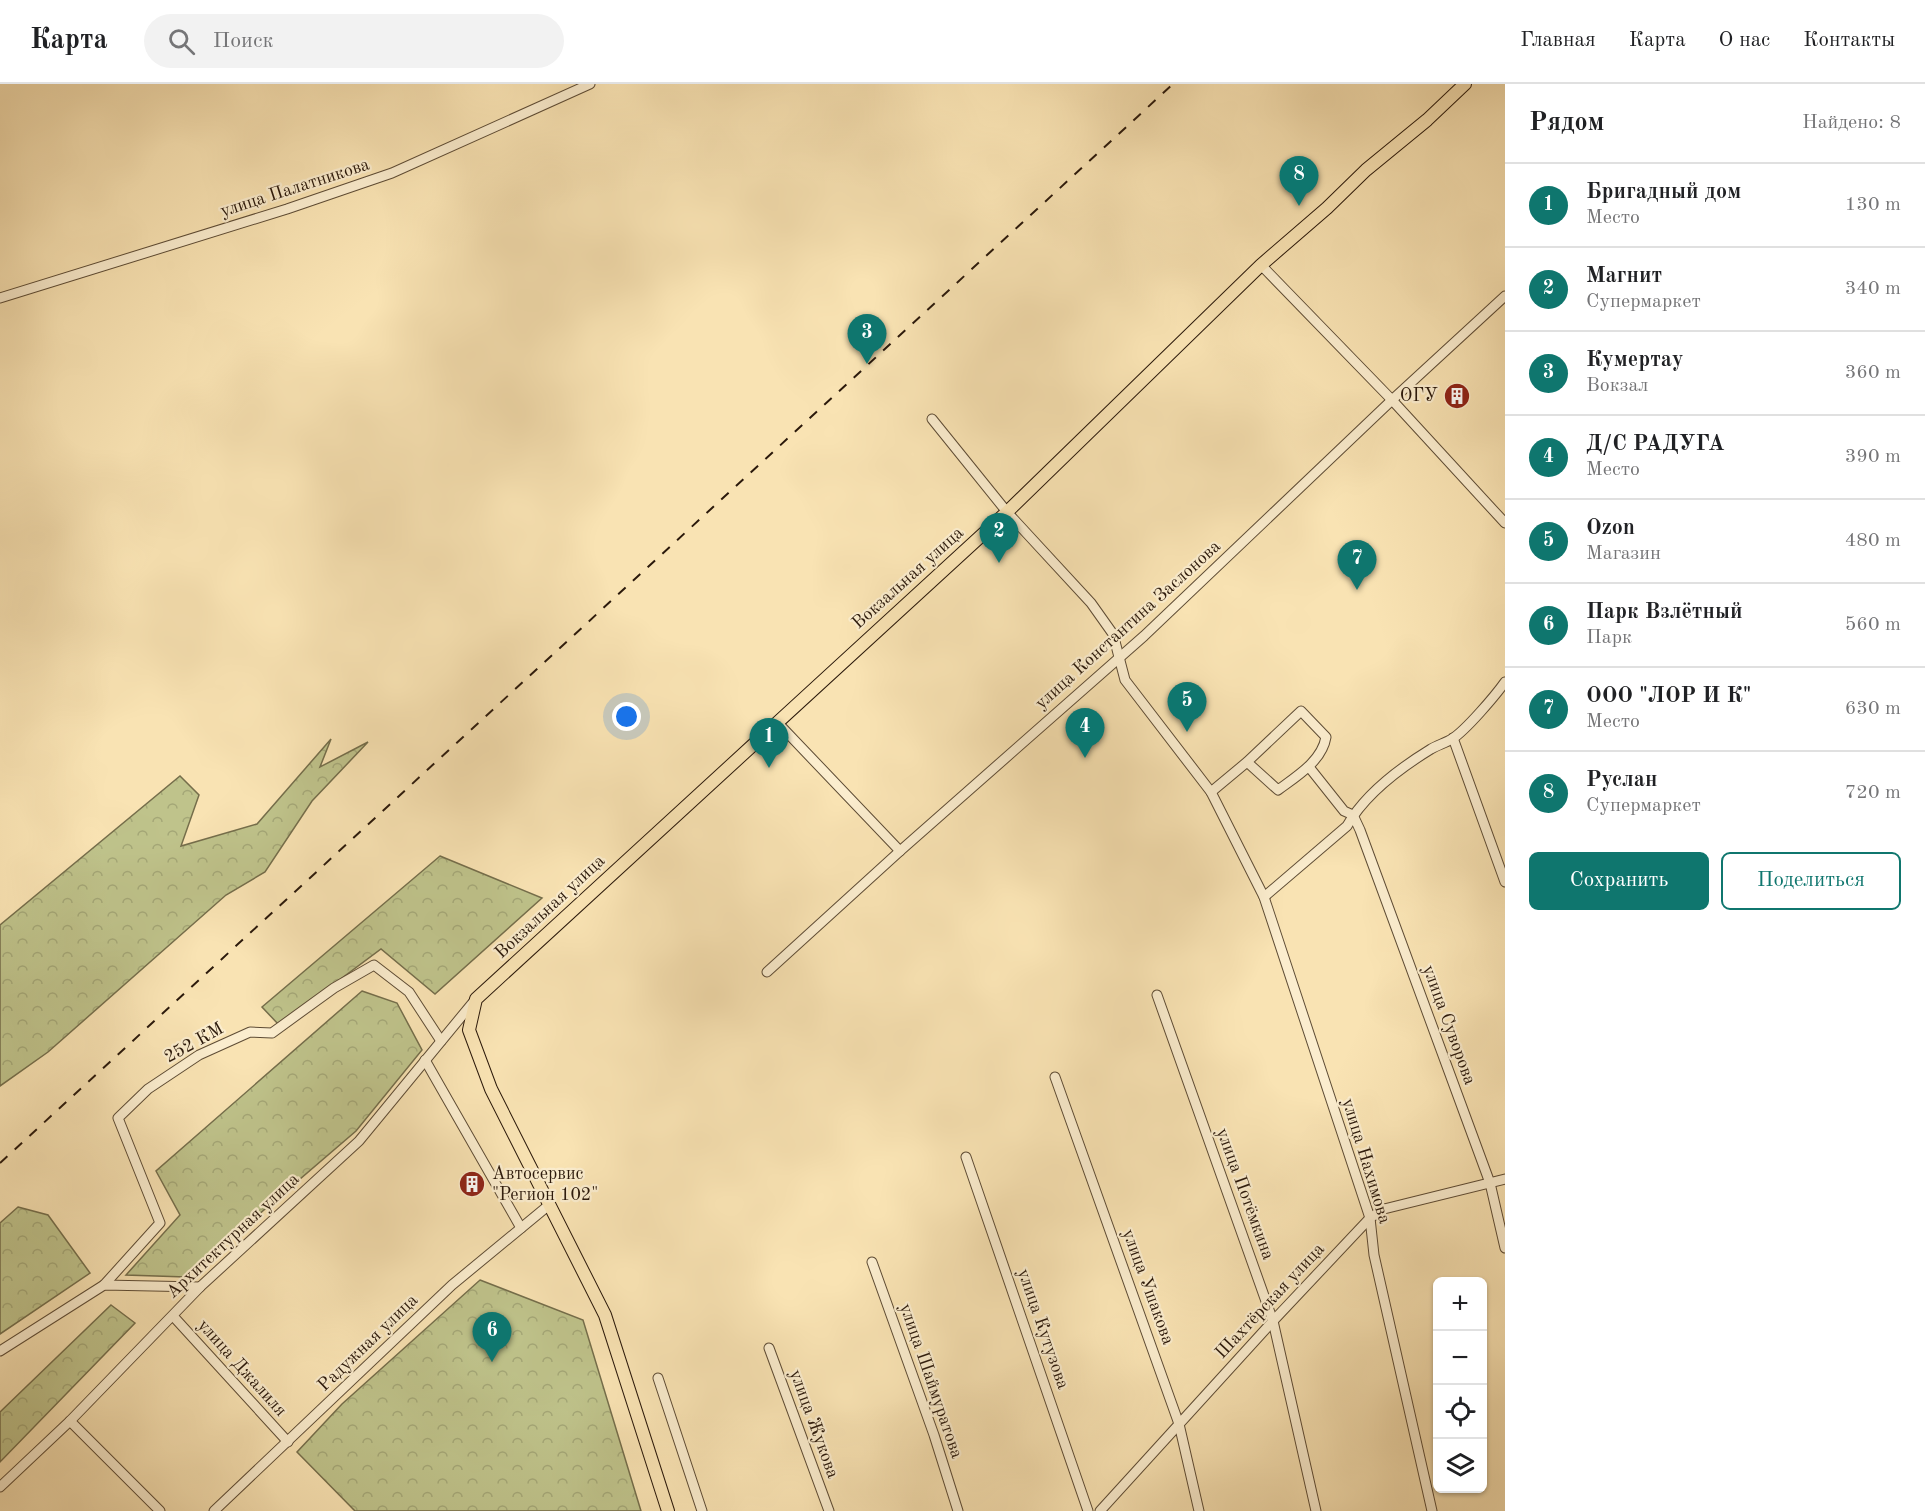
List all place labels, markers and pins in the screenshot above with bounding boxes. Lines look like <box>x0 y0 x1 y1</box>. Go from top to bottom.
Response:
pin: 8 <box>1280 156 1318 206</box>
pin: 3 <box>848 314 886 364</box>
building icon: ОГУ <box>1442 381 1472 411</box>
place label: ОГУ <box>1400 387 1438 405</box>
pin: 2 <box>980 514 1018 563</box>
pin: 7 <box>1338 540 1376 590</box>
pin: 5 <box>1168 682 1206 732</box>
pin: 4 <box>1066 708 1104 758</box>
pin: 1 <box>750 718 788 768</box>
place label: Автосервис "Регион 102" <box>492 1165 598 1204</box>
building icon: Автосервис "Регион 102" <box>457 1169 487 1199</box>
pin: 6 <box>472 1312 512 1362</box>

